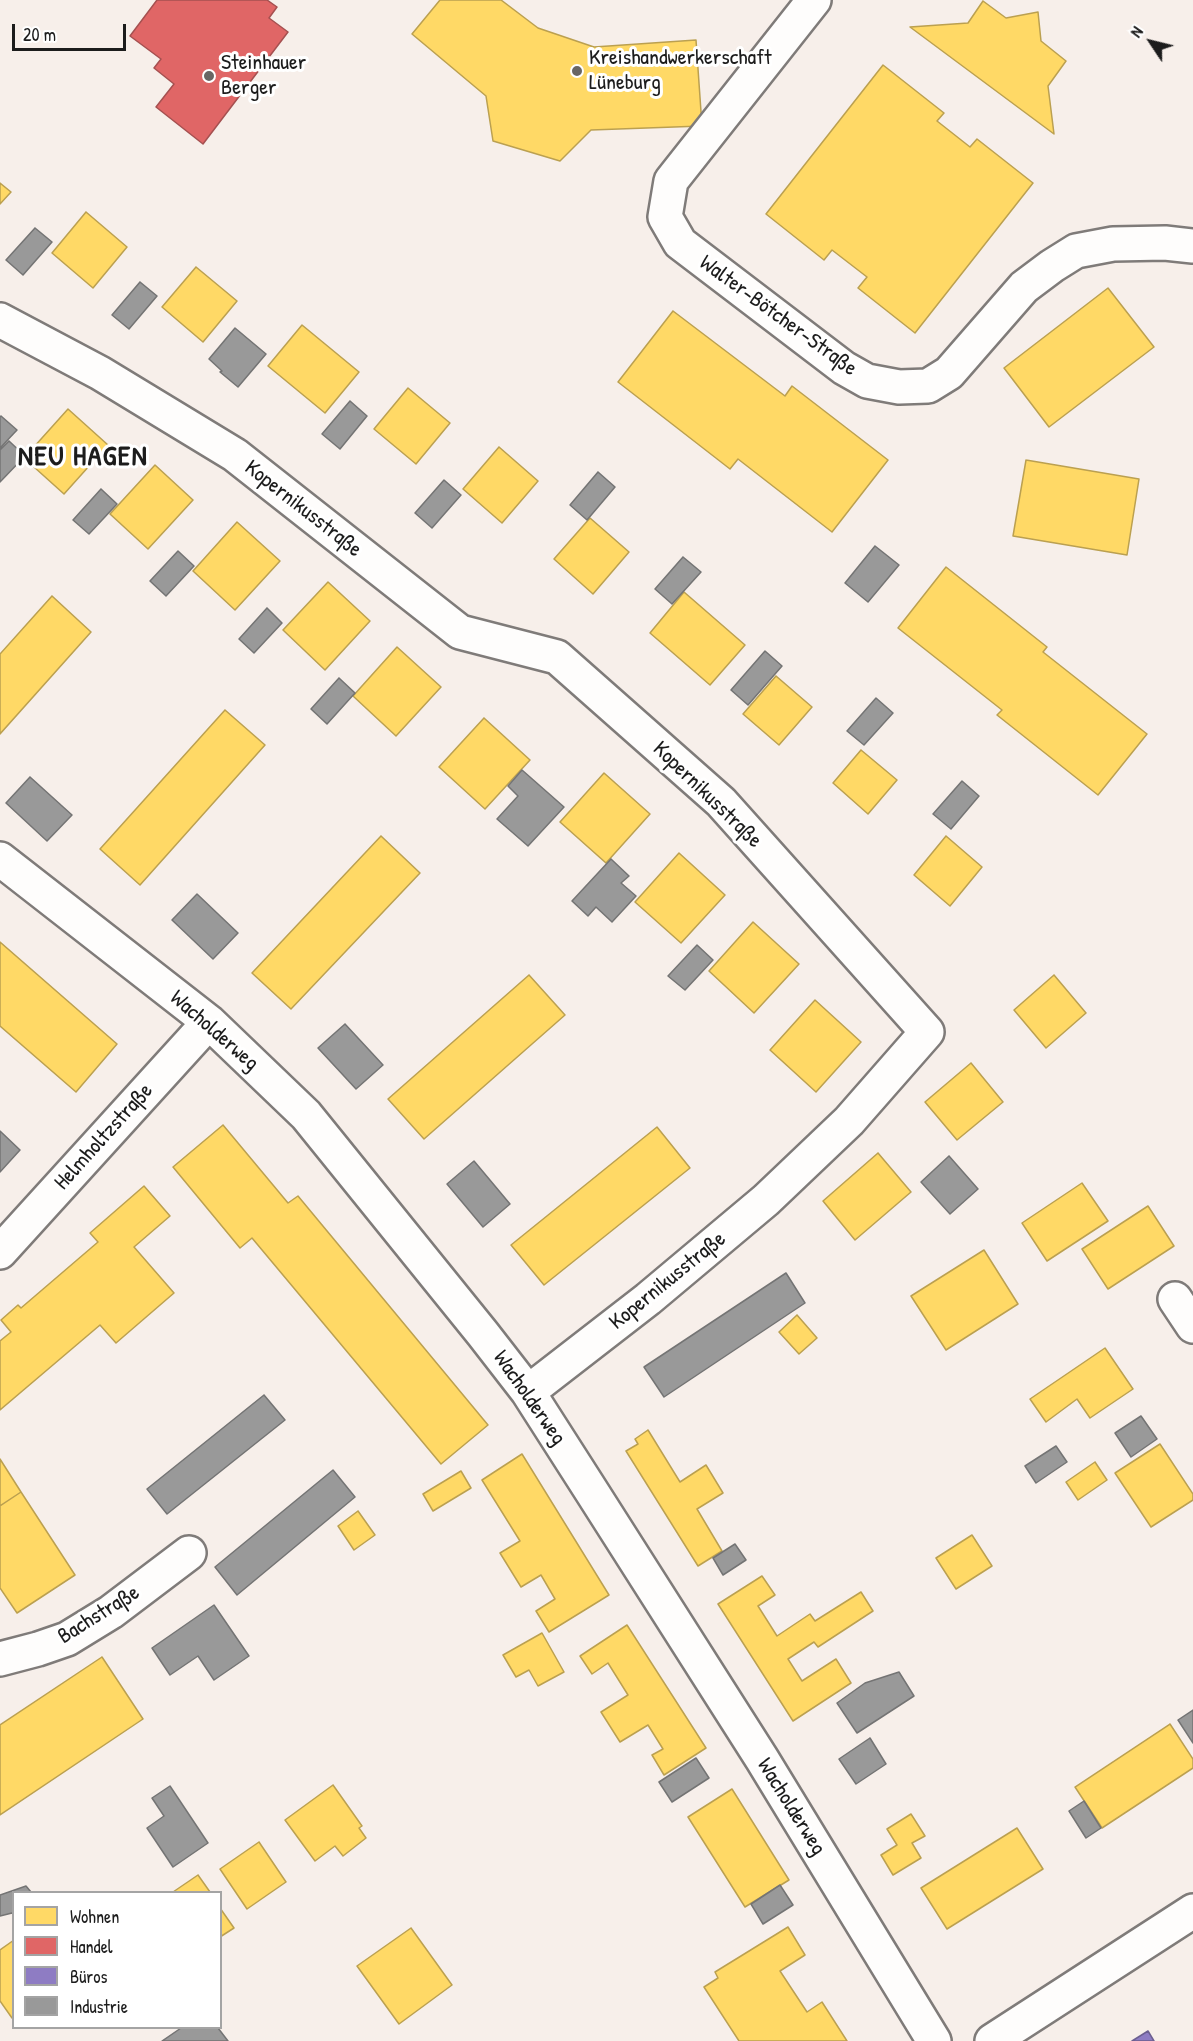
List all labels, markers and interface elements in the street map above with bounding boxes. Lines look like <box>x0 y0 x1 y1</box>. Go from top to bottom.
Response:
scale bar <box>15 12 129 50</box>
north arrow <box>1121 12 1181 72</box>
text: 20 m <box>23 22 56 47</box>
text: N <box>1125 22 1148 41</box>
place label: Kreishandwerkerschaft Lüneburg <box>589 45 772 96</box>
place label: Steinhauer Berger <box>221 50 306 101</box>
marker: Kreishandwerkerschaft Lüneburg <box>570 64 584 78</box>
marker: Steinhauer Berger <box>202 69 216 83</box>
street label: Walter-Bötcher-Straße <box>694 250 862 382</box>
district label: NEU HAGEN <box>18 441 148 475</box>
street label: Kopernikusstraße <box>239 455 367 563</box>
street label: Kopernikusstraße <box>647 736 767 854</box>
street label: Wacholderweg <box>164 985 264 1077</box>
street label: Helmholtzstraße <box>49 1078 159 1196</box>
street label: Kopernikusstraße <box>605 1226 731 1336</box>
street label: Wacholderweg <box>487 1346 571 1450</box>
street label: Bachstraße <box>53 1580 145 1650</box>
street label: Wacholderweg <box>751 1754 831 1860</box>
legend <box>12 1891 222 2029</box>
text: Wohnen <box>70 1904 119 1929</box>
text: Handel <box>70 1934 113 1959</box>
text: Büros <box>70 1964 107 1989</box>
text: Industrie <box>70 1994 128 2019</box>

